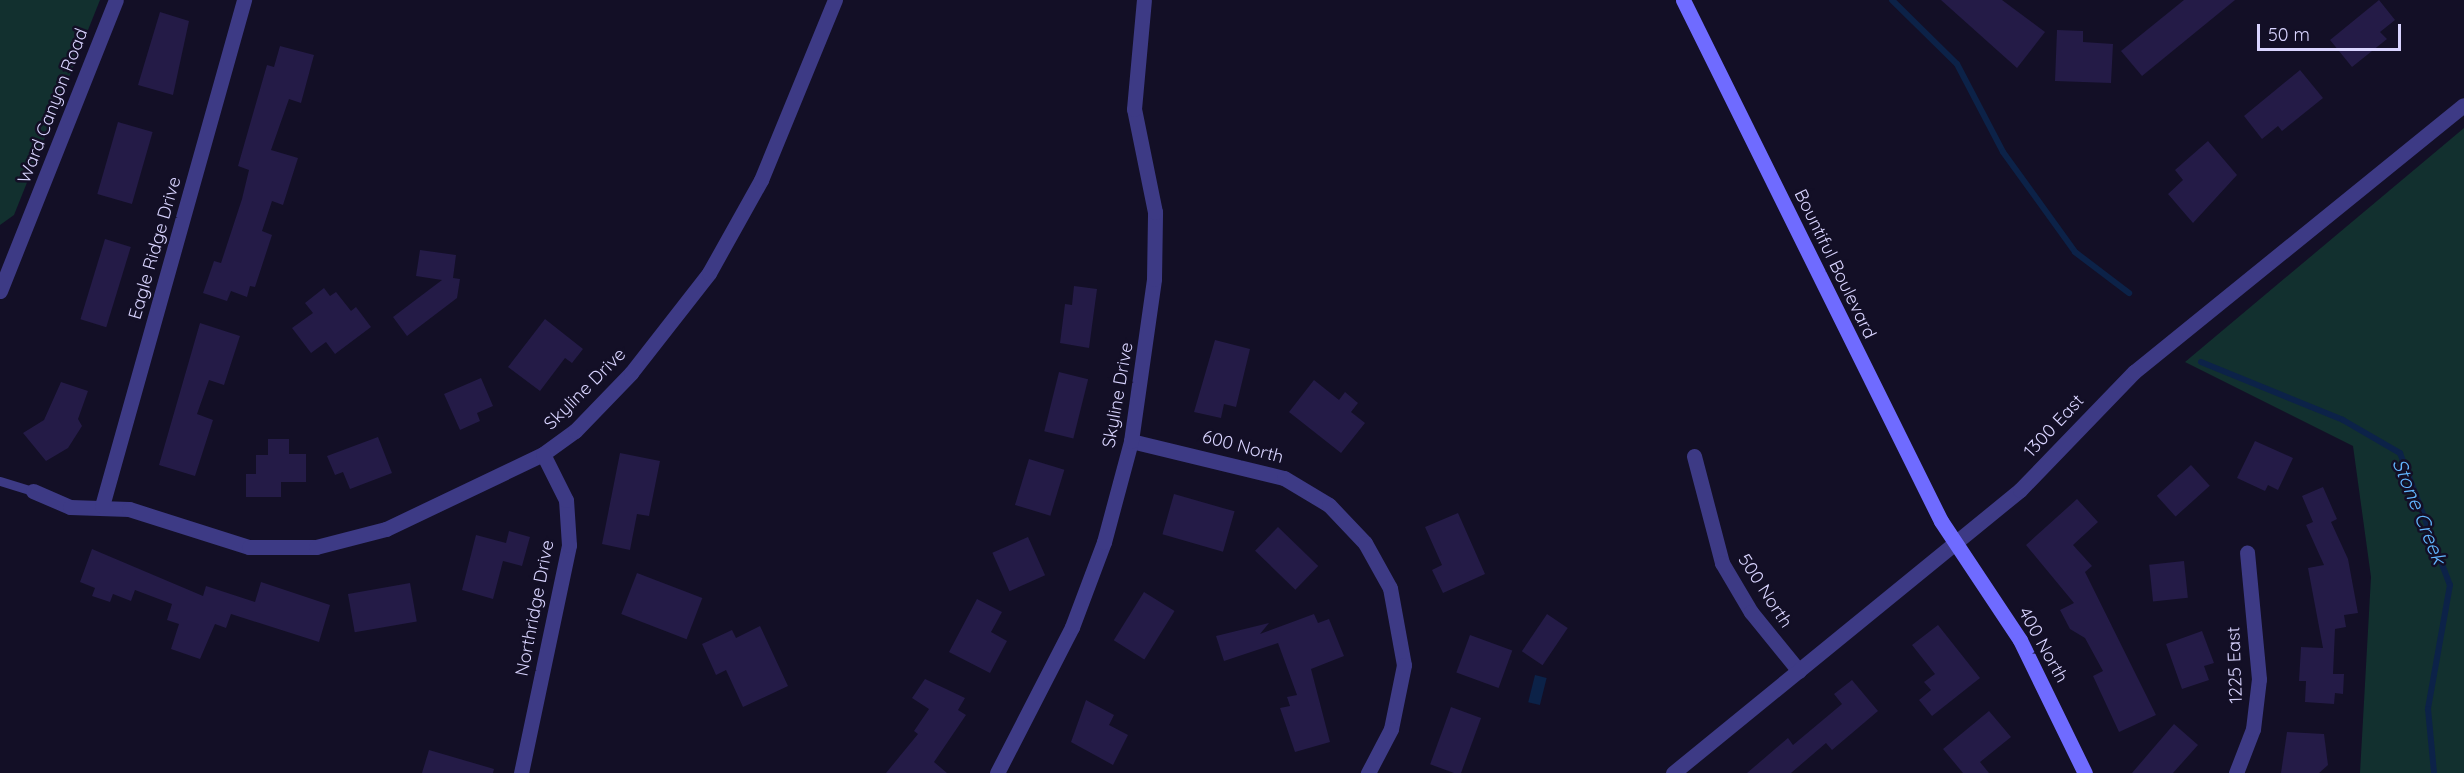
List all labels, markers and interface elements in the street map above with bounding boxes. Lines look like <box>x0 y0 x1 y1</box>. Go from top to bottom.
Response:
scale bar <box>2260 12 2404 50</box>
text: 50 m <box>2268 23 2310 46</box>
street label: Ward Canyon Road <box>13 25 93 187</box>
street label: Eagle Ridge Drive <box>124 174 186 322</box>
street label: Bountiful Boulevard <box>1789 186 1881 342</box>
street label: Skyline Drive <box>1098 341 1138 449</box>
street label: Skyline Drive <box>540 344 630 434</box>
street label: 1300 East <box>2019 390 2089 462</box>
street label: 600 North <box>1200 426 1286 468</box>
water label: Stone Creek <box>2388 455 2452 567</box>
street label: Northridge Drive <box>511 538 559 678</box>
street label: 500 North <box>1733 550 1797 632</box>
street label: 400 North <box>2013 603 2073 687</box>
street label: 1225 East <box>2223 626 2247 704</box>

